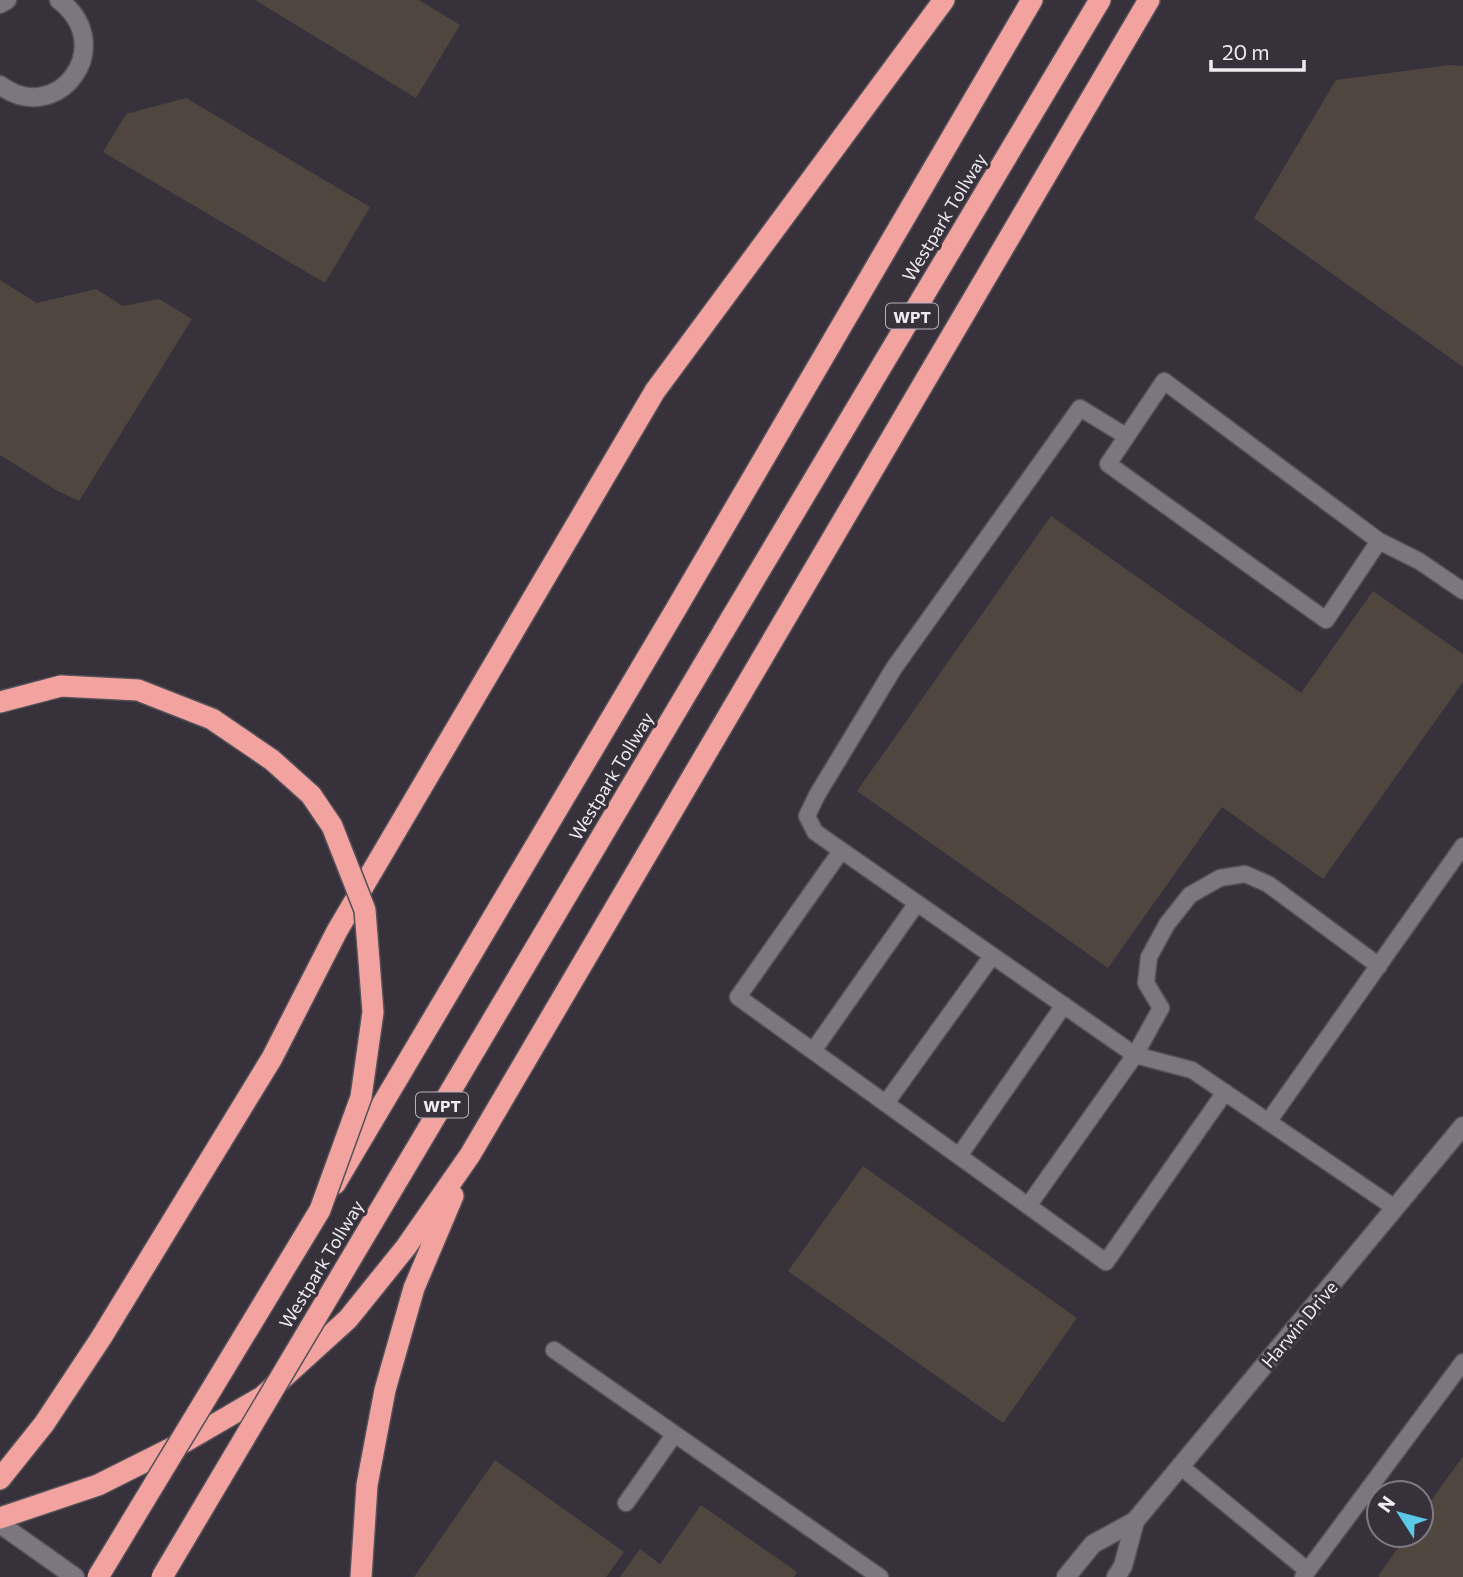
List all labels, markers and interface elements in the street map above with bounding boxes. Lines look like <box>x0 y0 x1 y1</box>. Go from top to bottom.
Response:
scale bar <box>1211 28 1304 72</box>
text: 20 m <box>1222 39 1270 64</box>
street label: Westpark Tollway <box>897 149 991 285</box>
road number: WPT <box>886 304 938 328</box>
street label: Westpark Tollway <box>564 708 658 844</box>
road number: WPT <box>416 1092 468 1118</box>
street label: Westpark Tollway <box>274 1196 368 1332</box>
street label: Harwin Drive <box>1256 1276 1342 1372</box>
north arrow <box>1365 1479 1435 1549</box>
text: N <box>1372 1491 1399 1516</box>

